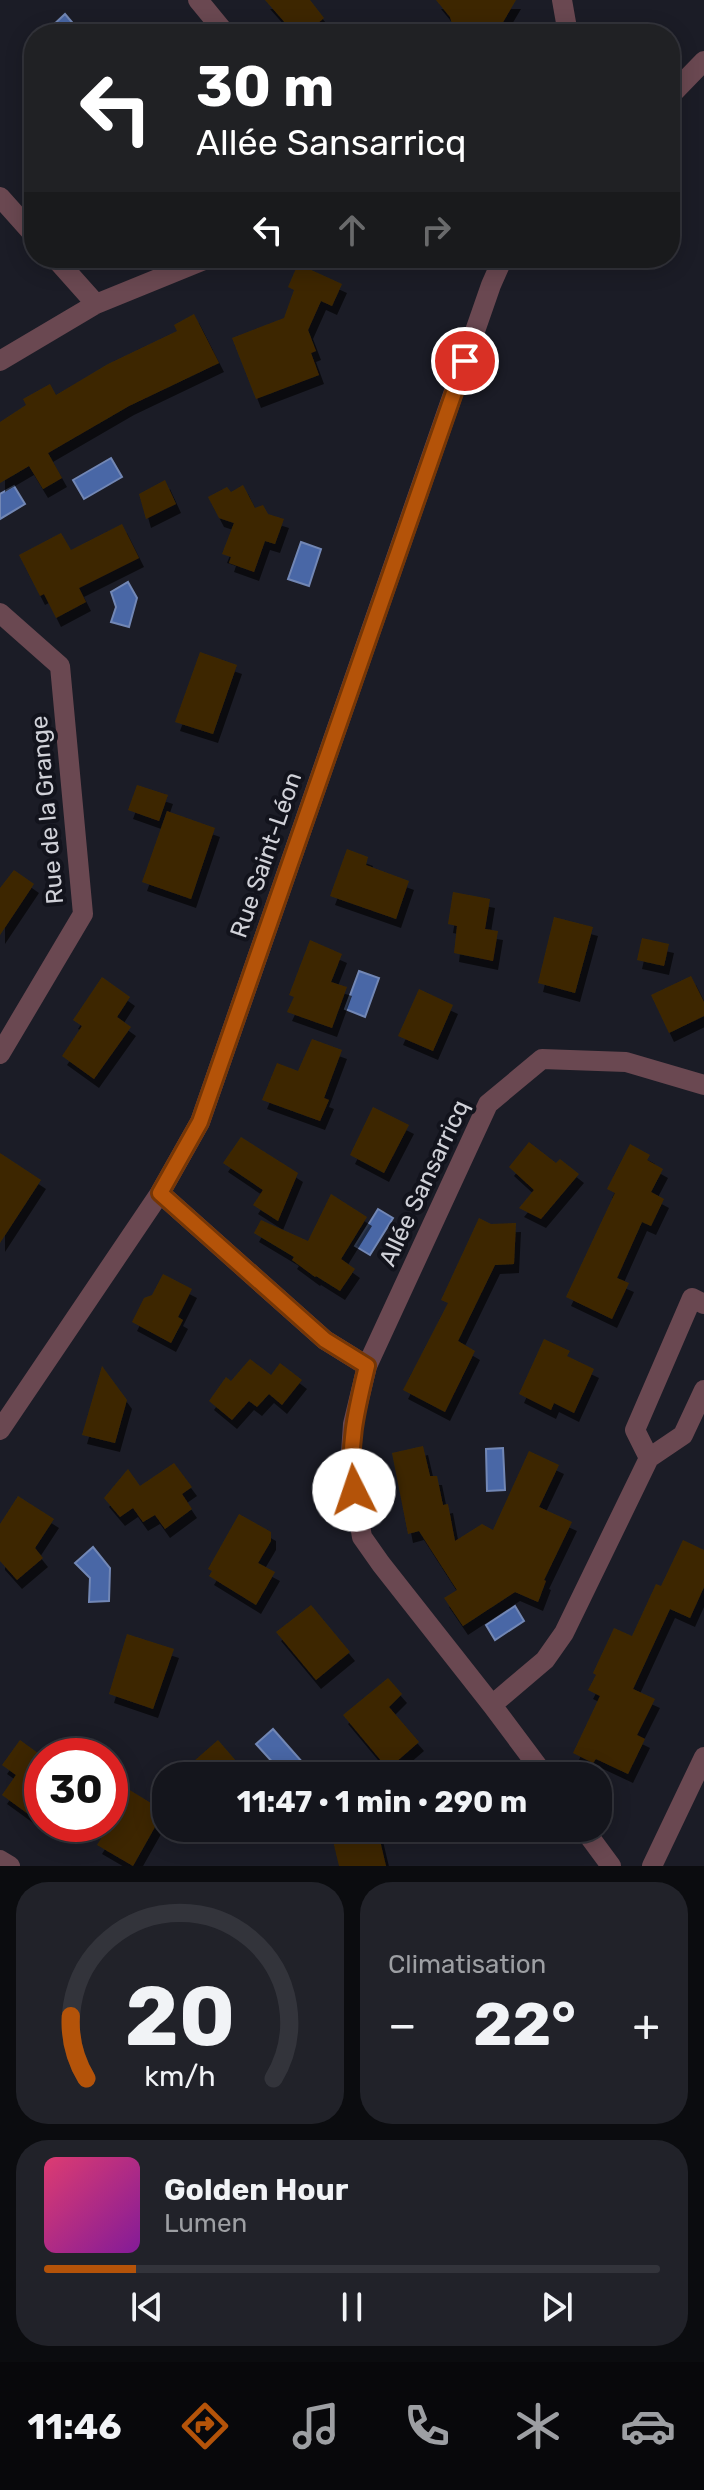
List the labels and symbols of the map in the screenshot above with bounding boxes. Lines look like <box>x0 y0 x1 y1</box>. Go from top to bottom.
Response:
pin <box>431 327 499 395</box>
street label: Rue de la Grange <box>25 715 69 905</box>
street label: Rue Saint-Léon <box>225 768 307 942</box>
street label: Allée Sansarricq <box>373 1095 475 1271</box>
position arrow <box>312 1448 396 1532</box>
speed limit sign: 30 <box>24 1738 128 1842</box>

